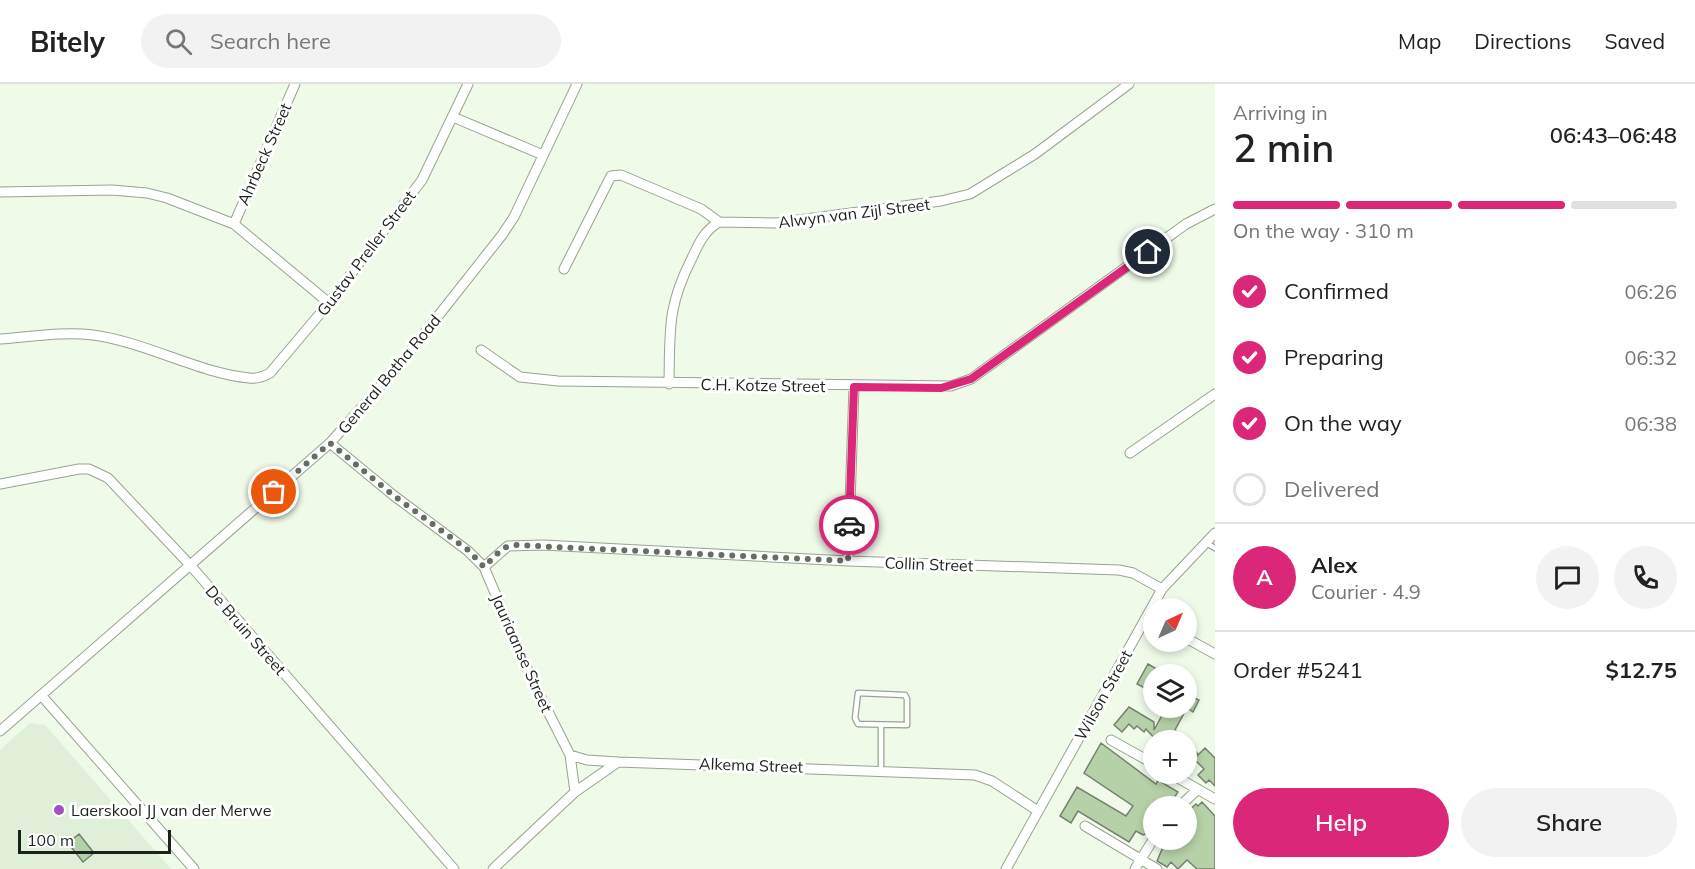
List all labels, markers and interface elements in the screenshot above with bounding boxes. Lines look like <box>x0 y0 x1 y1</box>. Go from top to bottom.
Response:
search box <box>141 14 561 68</box>
text: Bitely <box>30 24 105 59</box>
icon: search <box>162 25 195 58</box>
text: Search here <box>210 27 331 55</box>
text: Map <box>1398 28 1441 54</box>
text: Directions <box>1474 28 1571 54</box>
text: Saved <box>1604 28 1665 54</box>
street label: Ahrbeck Street <box>233 99 296 208</box>
text: Arriving in <box>1233 100 1328 125</box>
text: 06:43–06:48 <box>1550 121 1677 149</box>
text: 2 min <box>1233 123 1334 172</box>
street label: Gustav Preller Street <box>312 186 420 320</box>
street label: Alwyn van Zijl Street <box>777 194 931 232</box>
text: On the way · 310 m <box>1233 218 1414 243</box>
pin <box>1122 226 1173 277</box>
icon: home <box>1131 235 1164 268</box>
icon: check <box>1233 275 1266 308</box>
text: Confirmed <box>1284 277 1389 305</box>
text: 06:26 <box>1624 279 1677 304</box>
street label: General Botha Road <box>333 310 445 438</box>
icon: check <box>1233 341 1266 374</box>
text: Preparing <box>1284 343 1384 371</box>
text: 06:32 <box>1624 345 1677 370</box>
street label: C.H. Kotze Street <box>700 374 826 396</box>
icon: check <box>1233 407 1266 440</box>
text: On the way <box>1284 409 1402 437</box>
text: 06:38 <box>1624 411 1677 436</box>
pin <box>248 466 299 517</box>
icon: bag <box>257 475 290 508</box>
text: Delivered <box>1284 475 1379 503</box>
courier <box>819 495 879 555</box>
icon: car <box>833 509 866 542</box>
button: chat <box>1536 546 1599 609</box>
button: phone <box>1614 546 1677 609</box>
text: Alex <box>1311 551 1357 579</box>
street label: Collin Street <box>884 552 974 576</box>
text: A <box>1256 563 1273 591</box>
text: Courier · 4.9 <box>1311 579 1421 604</box>
street label: De Bruin Street <box>202 581 291 679</box>
street label: Jauriaanse Street <box>487 591 557 716</box>
north arrow <box>1143 598 1197 652</box>
map controls <box>1143 598 1197 850</box>
street label: Wilson Street <box>1070 646 1136 744</box>
text: Order #5241 <box>1233 656 1363 684</box>
text: $12.75 <box>1606 656 1677 684</box>
button: layers <box>1143 664 1197 718</box>
button: + <box>1143 730 1197 784</box>
street label: Alkema Street <box>698 753 804 777</box>
button: Help <box>1233 788 1449 857</box>
button: Share <box>1461 788 1677 857</box>
button: − <box>1143 796 1197 850</box>
place label: Laerskool JJ van der Merwe <box>71 800 271 820</box>
marker: Laerskool JJ van der Merwe <box>52 803 66 817</box>
scale bar <box>18 827 171 854</box>
text: 100 m <box>27 830 74 850</box>

